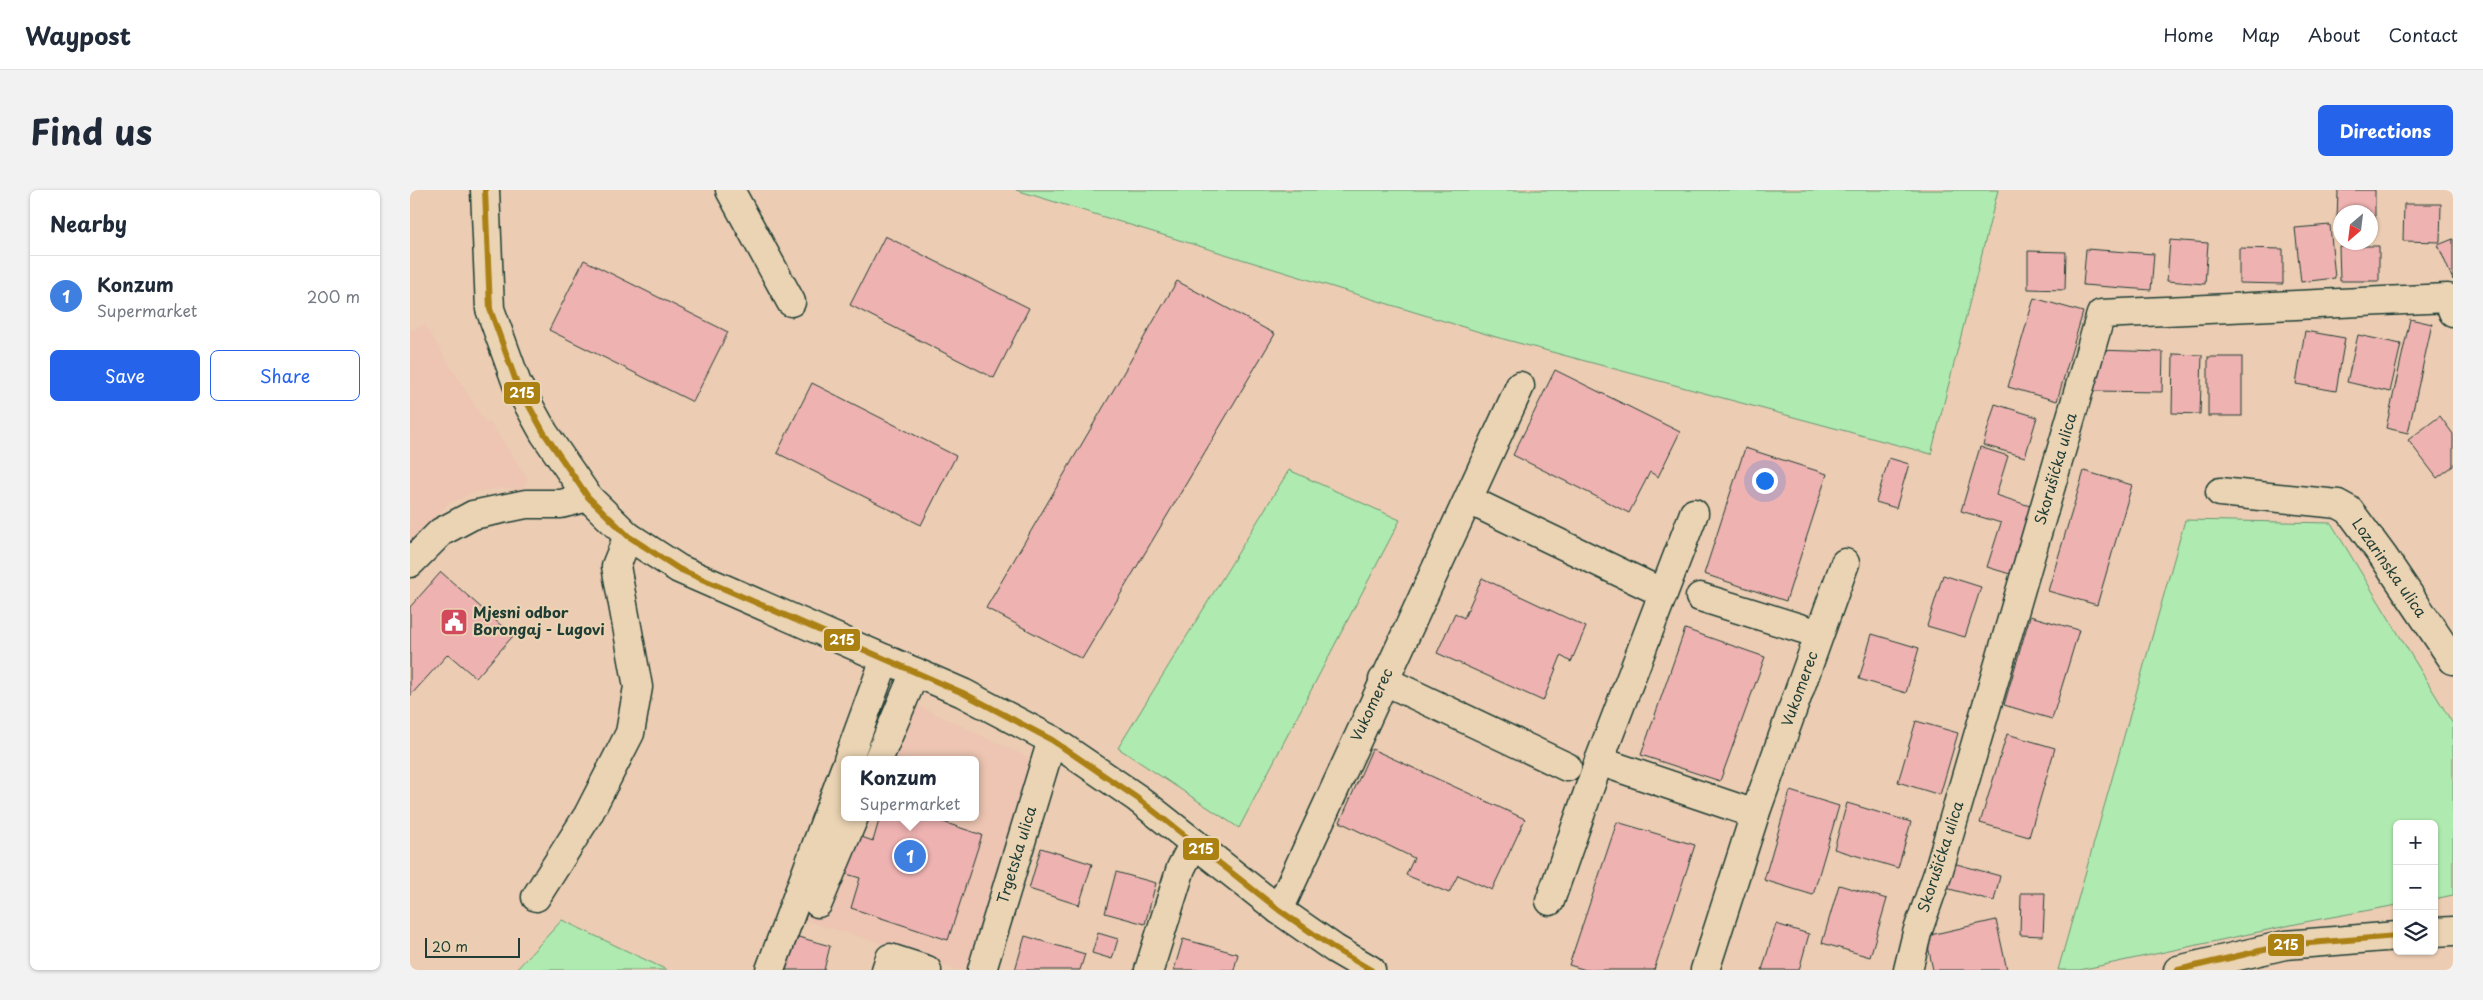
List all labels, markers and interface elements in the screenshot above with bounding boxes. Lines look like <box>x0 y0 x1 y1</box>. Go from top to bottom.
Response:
text: Waypost <box>25 17 131 53</box>
text: Home <box>2163 21 2213 48</box>
text: Map <box>2241 21 2280 48</box>
text: About <box>2308 21 2360 48</box>
text: Contact <box>2388 21 2458 48</box>
text: Find us <box>30 104 152 157</box>
button: Directions <box>2318 105 2453 156</box>
north arrow <box>2333 205 2378 250</box>
text: Nearby <box>50 207 127 239</box>
text: Konzum <box>97 270 174 298</box>
text: 1 <box>62 284 70 308</box>
text: 200 m <box>307 284 360 308</box>
text: Supermarket <box>97 298 197 322</box>
button: Save <box>50 350 200 401</box>
button: Share <box>210 350 360 401</box>
line badge: 215 <box>503 381 541 405</box>
text: 215 <box>509 382 535 403</box>
street label: Skorušićka ulica <box>2028 409 2082 527</box>
your location <box>1752 468 1778 494</box>
street label: Lozarinska ulica <box>2347 513 2434 622</box>
place label: Mjesni odbor Borongaj - Lugovi <box>473 600 605 640</box>
public building icon: Mjesni odbor Borongaj - Lugovi <box>439 607 469 637</box>
line badge: 215 <box>823 628 861 652</box>
text: 215 <box>829 629 855 650</box>
street label: Vukomerec <box>1774 647 1823 729</box>
street label: Vukomerec <box>1344 664 1398 745</box>
popup <box>841 756 979 821</box>
text: Konzum <box>860 763 937 791</box>
text: Supermarket <box>860 791 960 815</box>
street label: Skorušićka ulica <box>1911 797 1969 915</box>
street label: Trgetska ulica <box>990 802 1041 906</box>
map controls <box>2393 820 2438 955</box>
button: + <box>2393 820 2438 865</box>
pin: 1 <box>894 837 926 875</box>
line badge: 215 <box>1182 837 1220 861</box>
text: 215 <box>1188 838 1214 859</box>
button: − <box>2393 865 2438 910</box>
button: layers <box>2393 910 2438 955</box>
line badge: 215 <box>2267 933 2305 957</box>
text: 215 <box>2273 934 2299 955</box>
scale bar <box>425 935 520 958</box>
text: 20 m <box>432 936 468 957</box>

